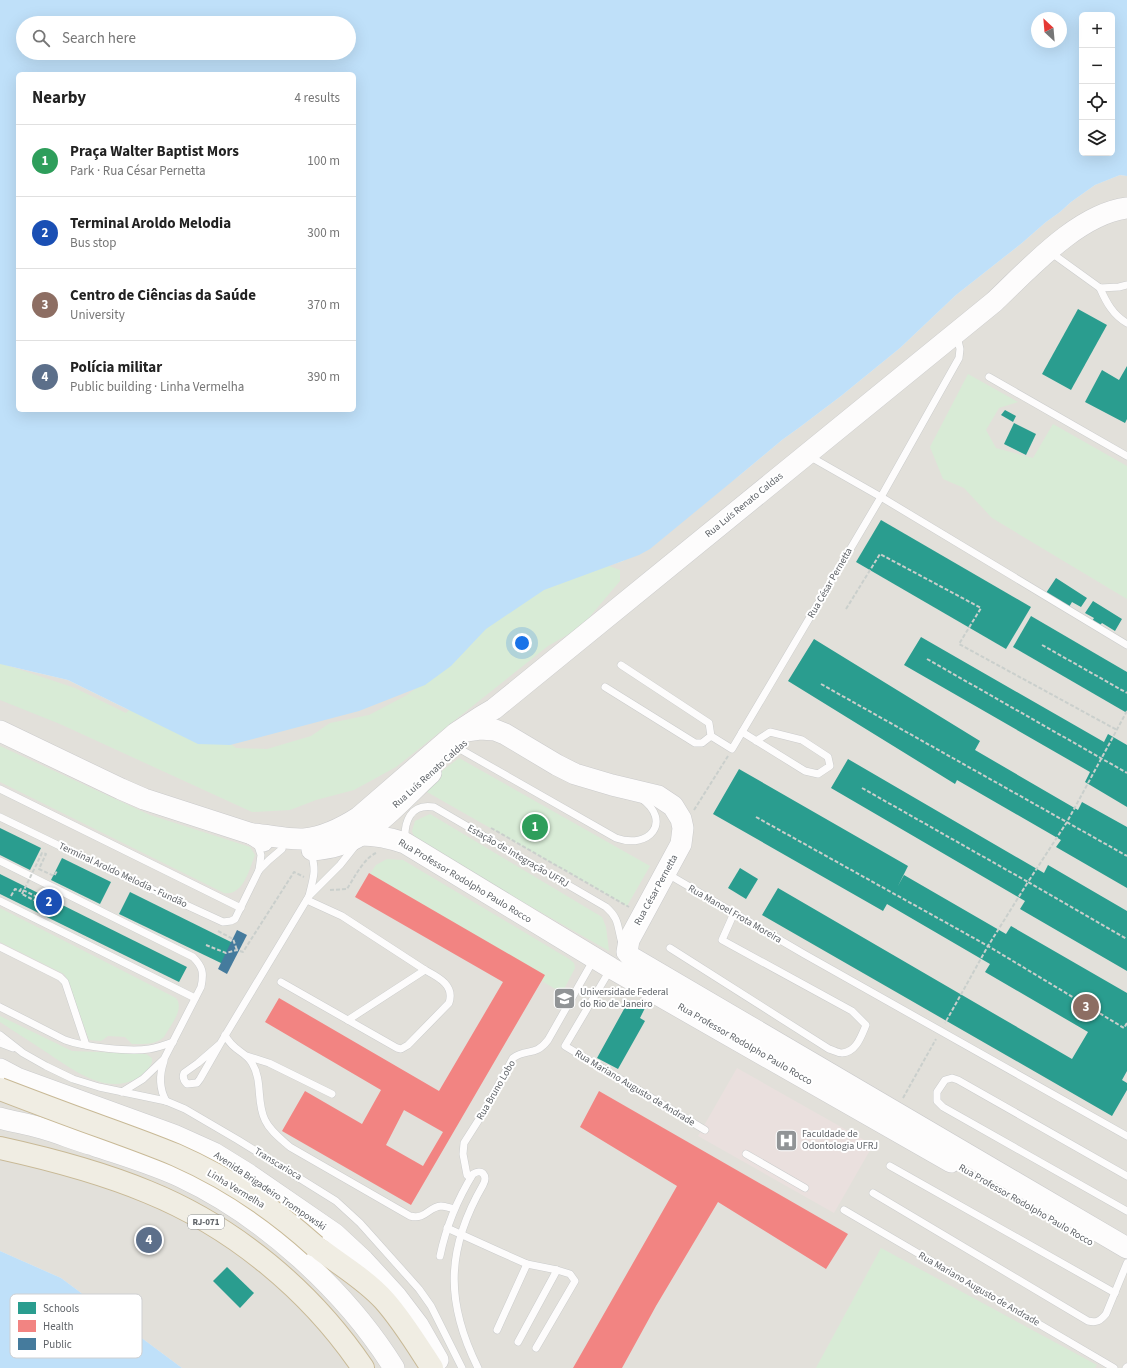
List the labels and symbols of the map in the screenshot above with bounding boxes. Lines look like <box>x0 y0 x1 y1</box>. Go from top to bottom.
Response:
north arrow <box>1031 12 1067 48</box>
street label: Rua Luís Renato Caldas <box>702 469 786 541</box>
street label: Rua César Pernetta <box>804 545 856 621</box>
your location <box>512 633 532 653</box>
street label: Rua Luís Renato Caldas <box>389 736 471 812</box>
pin: 1 <box>522 812 548 842</box>
street label: Estação de Integração UFRJ <box>465 821 571 891</box>
street label: Rua Professor Rodolpho Paulo Rocco <box>396 835 534 927</box>
street label: Terminal Aroldo Melodia - Fundão <box>56 839 190 911</box>
street label: Rua César Pernetta <box>631 852 681 928</box>
street label: Rua Manoel Frota Moreira <box>686 881 784 947</box>
pin: 2 <box>36 887 62 917</box>
school or university icon: Universidade Federal do Rio de Janeiro <box>551 985 577 1011</box>
place label: Universidade Federal do Rio de Janeiro <box>580 985 669 1011</box>
pin: 3 <box>1073 992 1099 1022</box>
street label: Rua Professor Rodolpho Paulo Rocco <box>675 1000 815 1088</box>
street label: Rua Mariano Augusto de Andrade <box>572 1046 698 1130</box>
street label: Rua Bruno Lobo <box>473 1058 519 1122</box>
hospital icon: Faculdade de Odontologia UFRJ <box>773 1127 799 1153</box>
place label: Faculdade de Odontologia UFRJ <box>802 1127 878 1153</box>
street label: Transcarioca <box>252 1144 304 1184</box>
street label: Avenida Brigadeiro Trompowski <box>211 1148 329 1234</box>
street label: Rua Professor Rodolpho Paulo Rocco <box>956 1161 1096 1249</box>
street label: Linha Vermelha <box>205 1166 267 1212</box>
road number: RJ-071 <box>188 1215 224 1229</box>
pin: 4 <box>136 1225 162 1255</box>
street label: Rua Mariano Augusto de Andrade <box>916 1248 1042 1330</box>
legend <box>10 1294 142 1358</box>
text: Schools <box>43 1301 80 1316</box>
text: Health <box>43 1319 74 1334</box>
text: Public <box>43 1337 72 1352</box>

